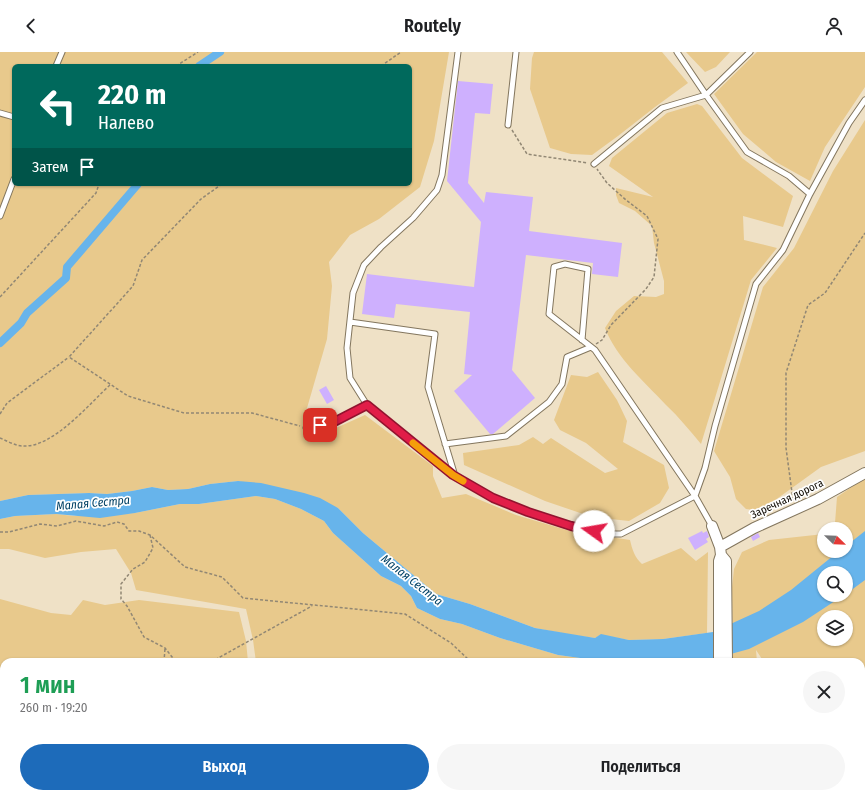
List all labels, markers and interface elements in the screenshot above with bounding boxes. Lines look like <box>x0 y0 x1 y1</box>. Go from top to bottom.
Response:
icon: back <box>20 15 42 37</box>
text: Routely <box>404 15 461 37</box>
icon: person <box>823 15 845 37</box>
text: 220 m <box>98 78 166 111</box>
icon: left <box>32 80 84 132</box>
text: Налево <box>98 112 154 134</box>
icon: arrive <box>76 156 98 178</box>
text: Затем <box>32 158 68 176</box>
pin <box>303 408 337 442</box>
icon: arrive <box>309 414 331 436</box>
street label: Заречная дорога <box>749 476 825 522</box>
water label: Малая Сестра <box>55 493 131 513</box>
position arrow <box>573 510 615 552</box>
north arrow <box>817 522 853 558</box>
map controls <box>817 522 853 646</box>
water label: Малая Сестра <box>378 552 446 608</box>
button: search <box>817 566 853 602</box>
button: layers <box>817 610 853 646</box>
text: 1 мин <box>20 671 76 699</box>
button: close <box>803 671 845 713</box>
text: 260 m · 19:20 <box>20 700 88 715</box>
button: Выход <box>20 744 429 790</box>
button: Поделиться <box>437 744 845 790</box>

